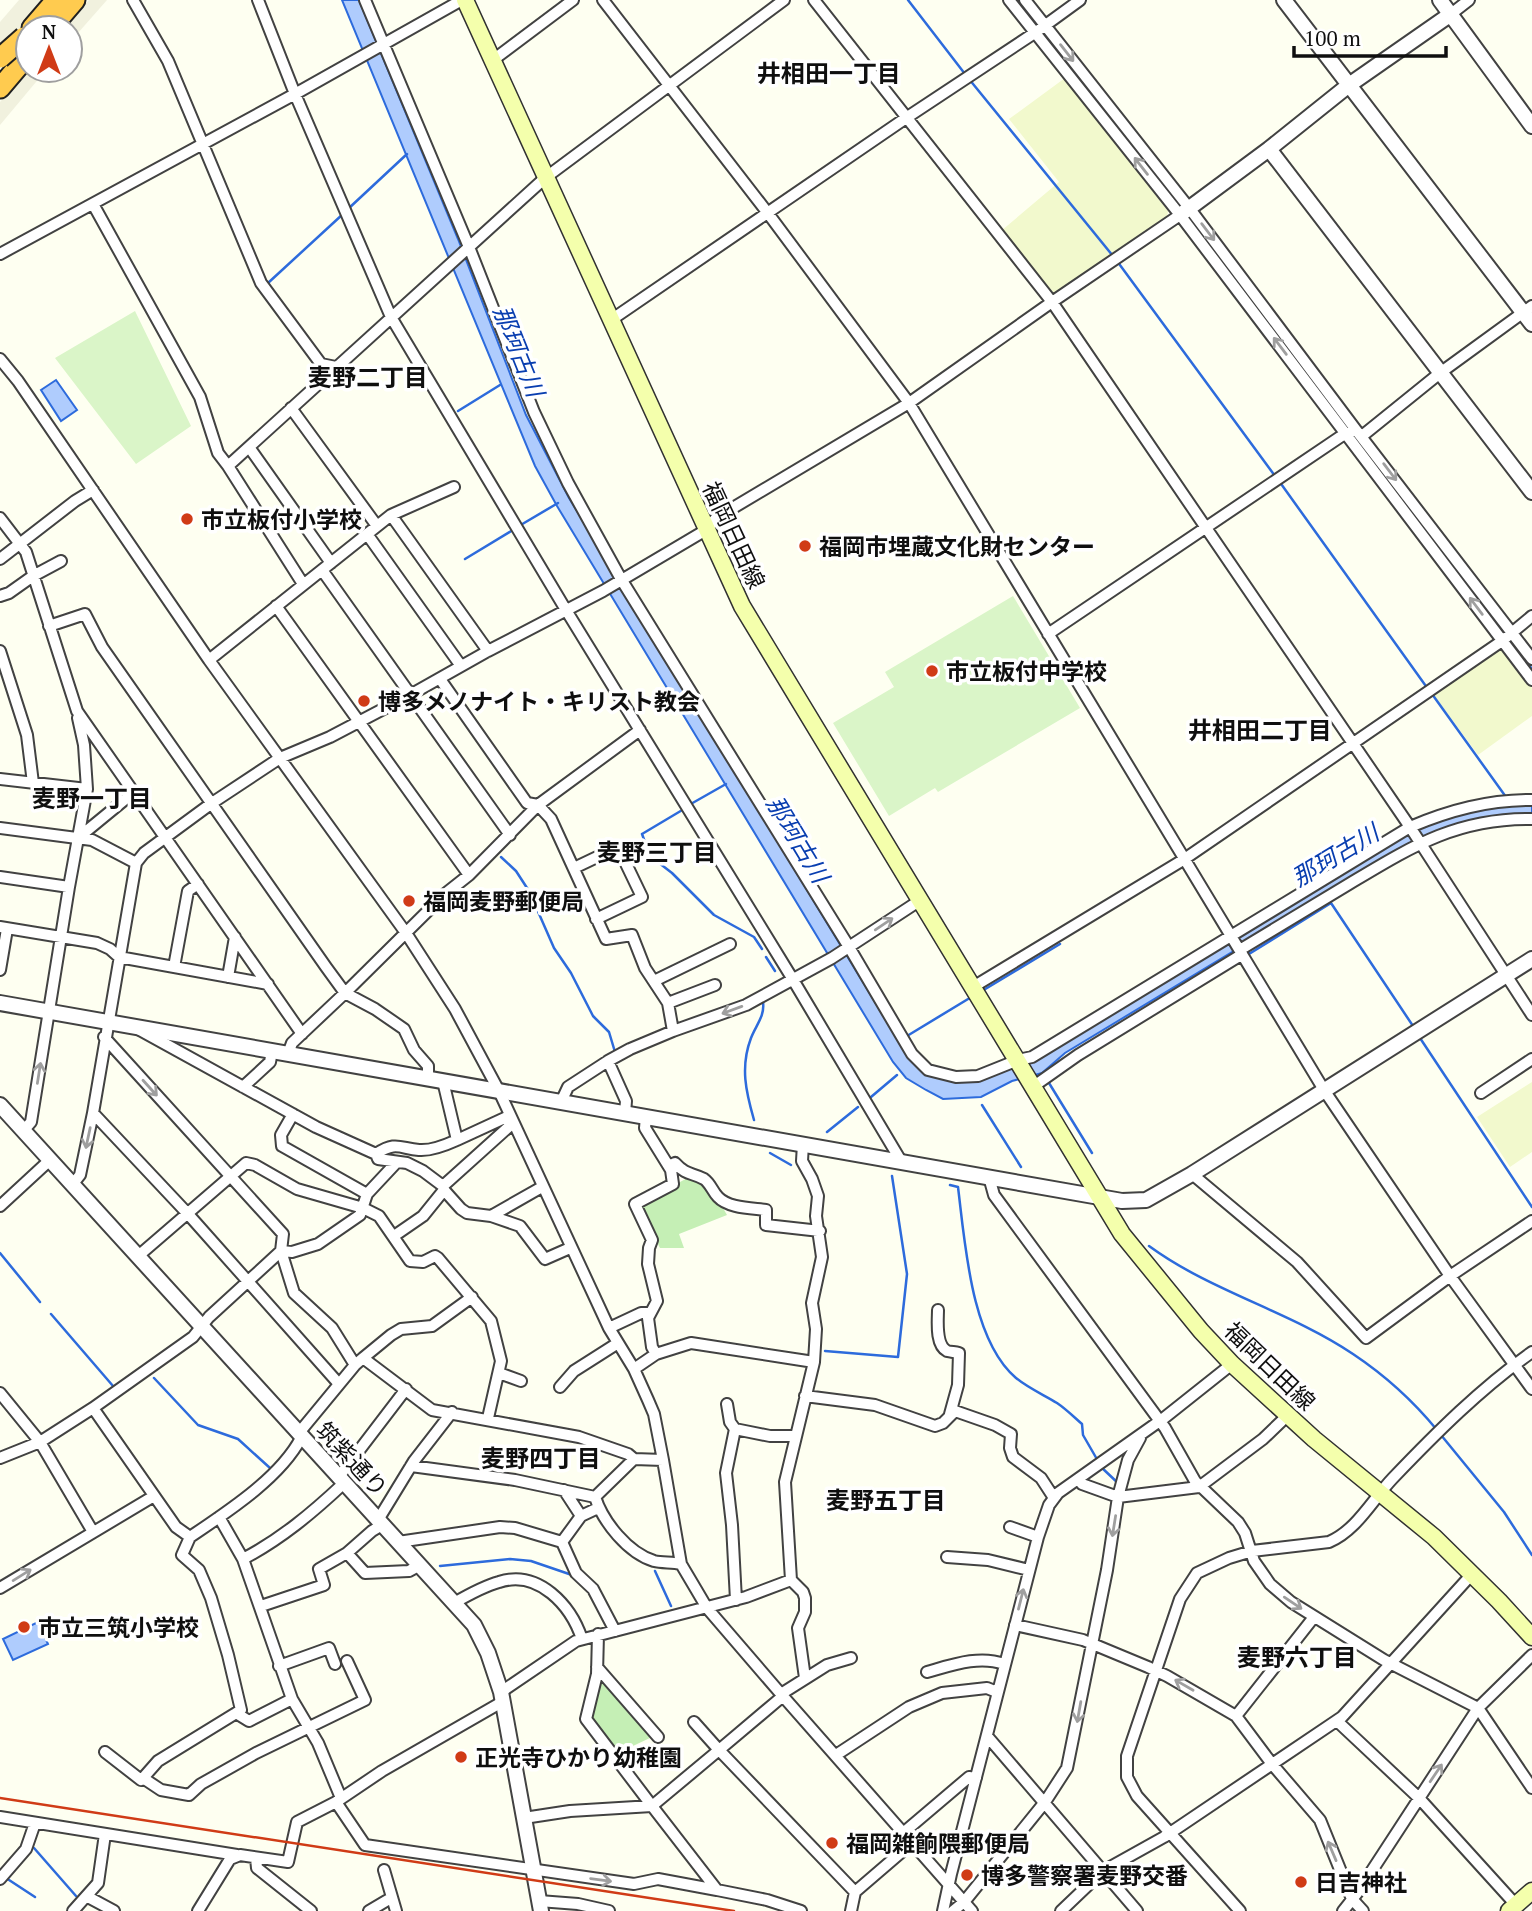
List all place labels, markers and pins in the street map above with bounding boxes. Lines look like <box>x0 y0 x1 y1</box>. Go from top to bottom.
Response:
place label: 市立板付小学校 <box>201 504 362 535</box>
marker: 市立板付小学校 <box>179 511 195 527</box>
place label: 福岡市埋蔵文化財センター <box>819 531 1095 562</box>
marker: 福岡市埋蔵文化財センター <box>797 538 813 554</box>
place label: 市立板付中学校 <box>946 656 1107 687</box>
marker: 市立板付中学校 <box>924 663 940 679</box>
place label: 博多メノナイト・キリスト教会 <box>378 686 700 717</box>
marker: 博多メノナイト・キリスト教会 <box>356 693 372 709</box>
place label: 福岡麦野郵便局 <box>423 886 584 917</box>
marker: 福岡麦野郵便局 <box>401 893 417 909</box>
place label: 市立三筑小学校 <box>38 1612 199 1643</box>
marker: 市立三筑小学校 <box>16 1619 32 1635</box>
place label: 正光寺ひかり幼稚園 <box>475 1742 682 1773</box>
marker: 正光寺ひかり幼稚園 <box>453 1749 469 1765</box>
place label: 福岡雑餉隈郵便局 <box>846 1828 1030 1859</box>
marker: 福岡雑餉隈郵便局 <box>824 1835 840 1851</box>
place label: 博多警察署麦野交番 <box>981 1860 1188 1891</box>
marker: 博多警察署麦野交番 <box>959 1867 975 1883</box>
place label: 日吉神社 <box>1315 1867 1407 1898</box>
marker: 日吉神社 <box>1293 1874 1309 1890</box>

